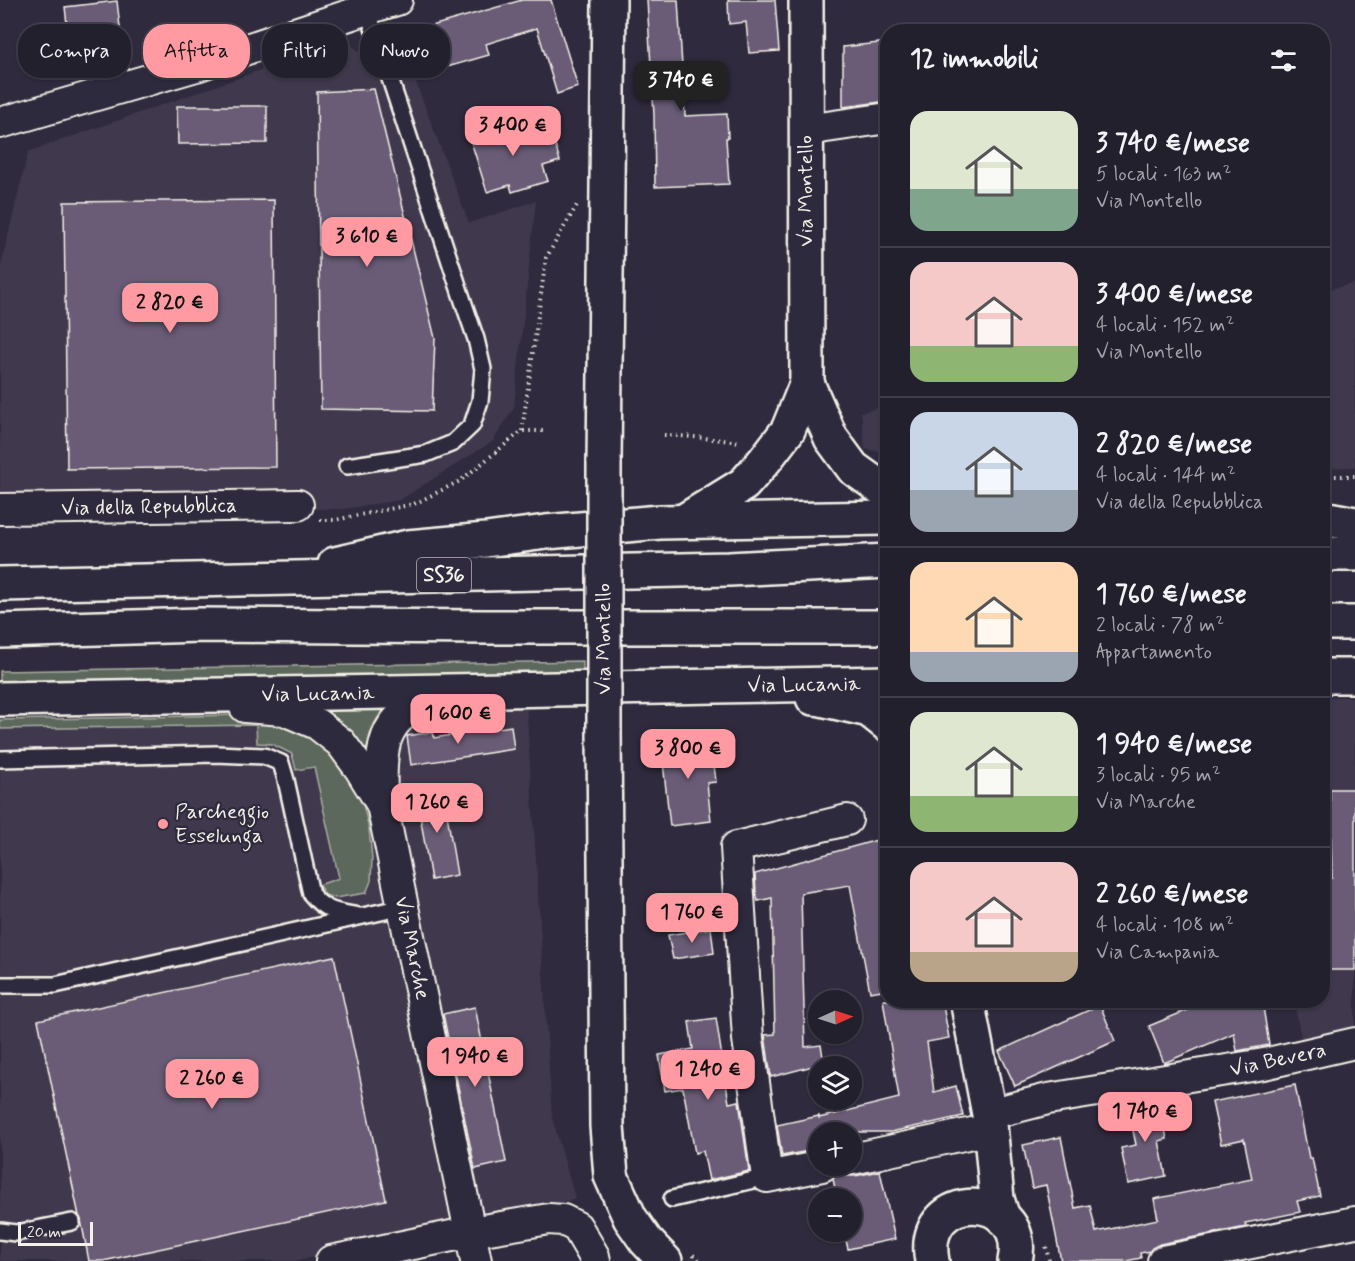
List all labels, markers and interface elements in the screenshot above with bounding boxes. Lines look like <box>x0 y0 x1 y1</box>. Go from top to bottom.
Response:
chip: Compra <box>18 24 131 78</box>
chip: Affitta <box>143 24 250 78</box>
chip: Filtri <box>262 24 348 78</box>
chip: Nuovo <box>360 24 450 78</box>
text: 12 immobili <box>910 43 1038 77</box>
icon: filters <box>1267 44 1300 77</box>
pin: 3 740 € <box>626 61 736 112</box>
text: 3 740 € <box>648 67 714 94</box>
pin: 3 400 € <box>458 106 568 157</box>
text: 3 400 € <box>479 112 547 139</box>
text: 3 740 €/mese <box>1096 127 1250 161</box>
street label: Via Montello <box>792 135 820 247</box>
icon: home <box>958 135 1030 207</box>
text: 5 locali · 163 m² <box>1096 161 1231 188</box>
text: Via Montello <box>1096 188 1202 215</box>
pin: 3 610 € <box>312 217 422 268</box>
text: 3 610 € <box>336 223 399 250</box>
text: 3 400 €/mese <box>1096 278 1253 312</box>
pin: 2 820 € <box>115 283 225 334</box>
icon: home <box>958 286 1030 358</box>
text: 2 820 € <box>136 289 204 316</box>
text: 4 locali · 152 m² <box>1096 312 1234 339</box>
text: Via Montello <box>1096 339 1202 366</box>
text: 2 820 €/mese <box>1096 428 1252 462</box>
icon: home <box>958 436 1030 508</box>
text: 4 locali · 144 m² <box>1096 462 1236 489</box>
text: Via della Repubblica <box>1096 489 1263 516</box>
street label: Via della Repubblica <box>61 491 237 523</box>
road number: SS36 <box>417 558 471 592</box>
text: 1 760 €/mese <box>1096 578 1247 612</box>
street label: Via Montello <box>590 583 618 695</box>
icon: home <box>958 586 1030 658</box>
text: 2 locali · 78 m² <box>1096 612 1224 639</box>
text: Appartamento <box>1096 639 1212 666</box>
street label: Via Lucania <box>747 670 861 700</box>
street label: Via Lucania <box>261 679 375 709</box>
pin: 1 600 € <box>403 694 513 745</box>
text: 1 600 € <box>424 700 492 727</box>
text: 1 940 €/mese <box>1096 728 1252 762</box>
pin: 3 800 € <box>633 729 743 780</box>
text: 3 800 € <box>654 735 722 762</box>
icon: home <box>958 736 1030 808</box>
text: 3 locali · 95 m² <box>1096 762 1221 789</box>
pin: 1 260 € <box>382 783 492 834</box>
text: 1 260 € <box>405 789 469 816</box>
text: Via Marche <box>1096 789 1196 816</box>
place label: Parcheggio Esselunga <box>175 798 269 852</box>
marker: Parcheggio Esselunga <box>156 817 170 831</box>
text: 2 260 €/mese <box>1096 878 1249 912</box>
icon: home <box>958 886 1030 958</box>
pin: 1 760 € <box>637 893 747 944</box>
street label: Via Marche <box>387 894 437 1002</box>
text: 1 760 € <box>660 899 724 926</box>
text: 4 locali · 108 m² <box>1096 912 1234 939</box>
text: Via Campania <box>1096 939 1219 966</box>
north arrow <box>808 990 862 1044</box>
map controls <box>808 990 862 1242</box>
street label: Via Bevera <box>1227 1036 1329 1084</box>
pin: 1 940 € <box>420 1037 530 1088</box>
text: 1 940 € <box>441 1043 509 1070</box>
pin: 1 240 € <box>653 1050 763 1101</box>
text: 1 240 € <box>675 1056 741 1083</box>
button: layers <box>808 1056 862 1110</box>
pin: 2 260 € <box>157 1059 267 1110</box>
text: 2 260 € <box>180 1065 244 1092</box>
pin: 1 740 € <box>1090 1092 1200 1143</box>
text: 1 740 € <box>1112 1098 1178 1125</box>
button: + <box>808 1122 862 1176</box>
button: − <box>808 1188 862 1242</box>
scale bar <box>18 1219 93 1246</box>
text: 20 m <box>27 1222 61 1243</box>

